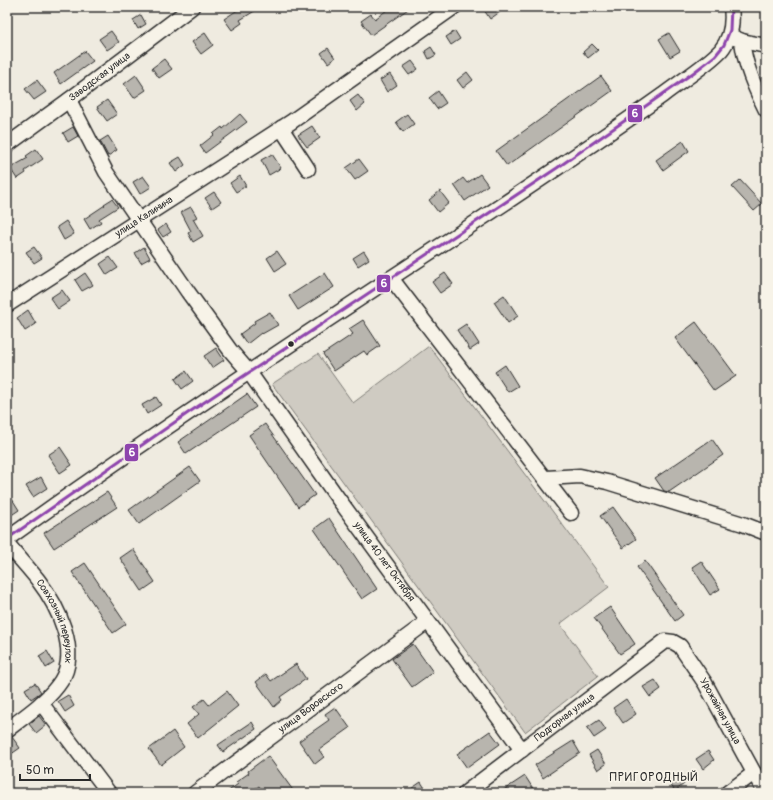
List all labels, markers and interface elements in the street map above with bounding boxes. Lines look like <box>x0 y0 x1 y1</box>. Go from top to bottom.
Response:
street label: Заводская улица <box>67 50 133 104</box>
line badge: 6 <box>627 104 643 123</box>
text: 6 <box>632 107 639 120</box>
street label: улица Калинина <box>112 194 175 240</box>
line badge: 6 <box>376 274 391 293</box>
text: 6 <box>381 277 388 290</box>
unlabelled marker <box>286 339 296 349</box>
line badge: 6 <box>124 443 139 462</box>
text: 6 <box>129 446 136 459</box>
street label: улица 40 лет Октября <box>351 519 418 604</box>
street label: Совхозный переулок <box>34 577 74 664</box>
street label: Урожайная улица <box>697 676 743 747</box>
street label: улица Воровского <box>275 679 346 736</box>
street label: Подгорная улица <box>532 690 597 744</box>
scale bar <box>20 756 90 782</box>
text: 50 m <box>26 763 54 778</box>
district label: ПРИГОРОДНЫЙ <box>610 770 698 785</box>

